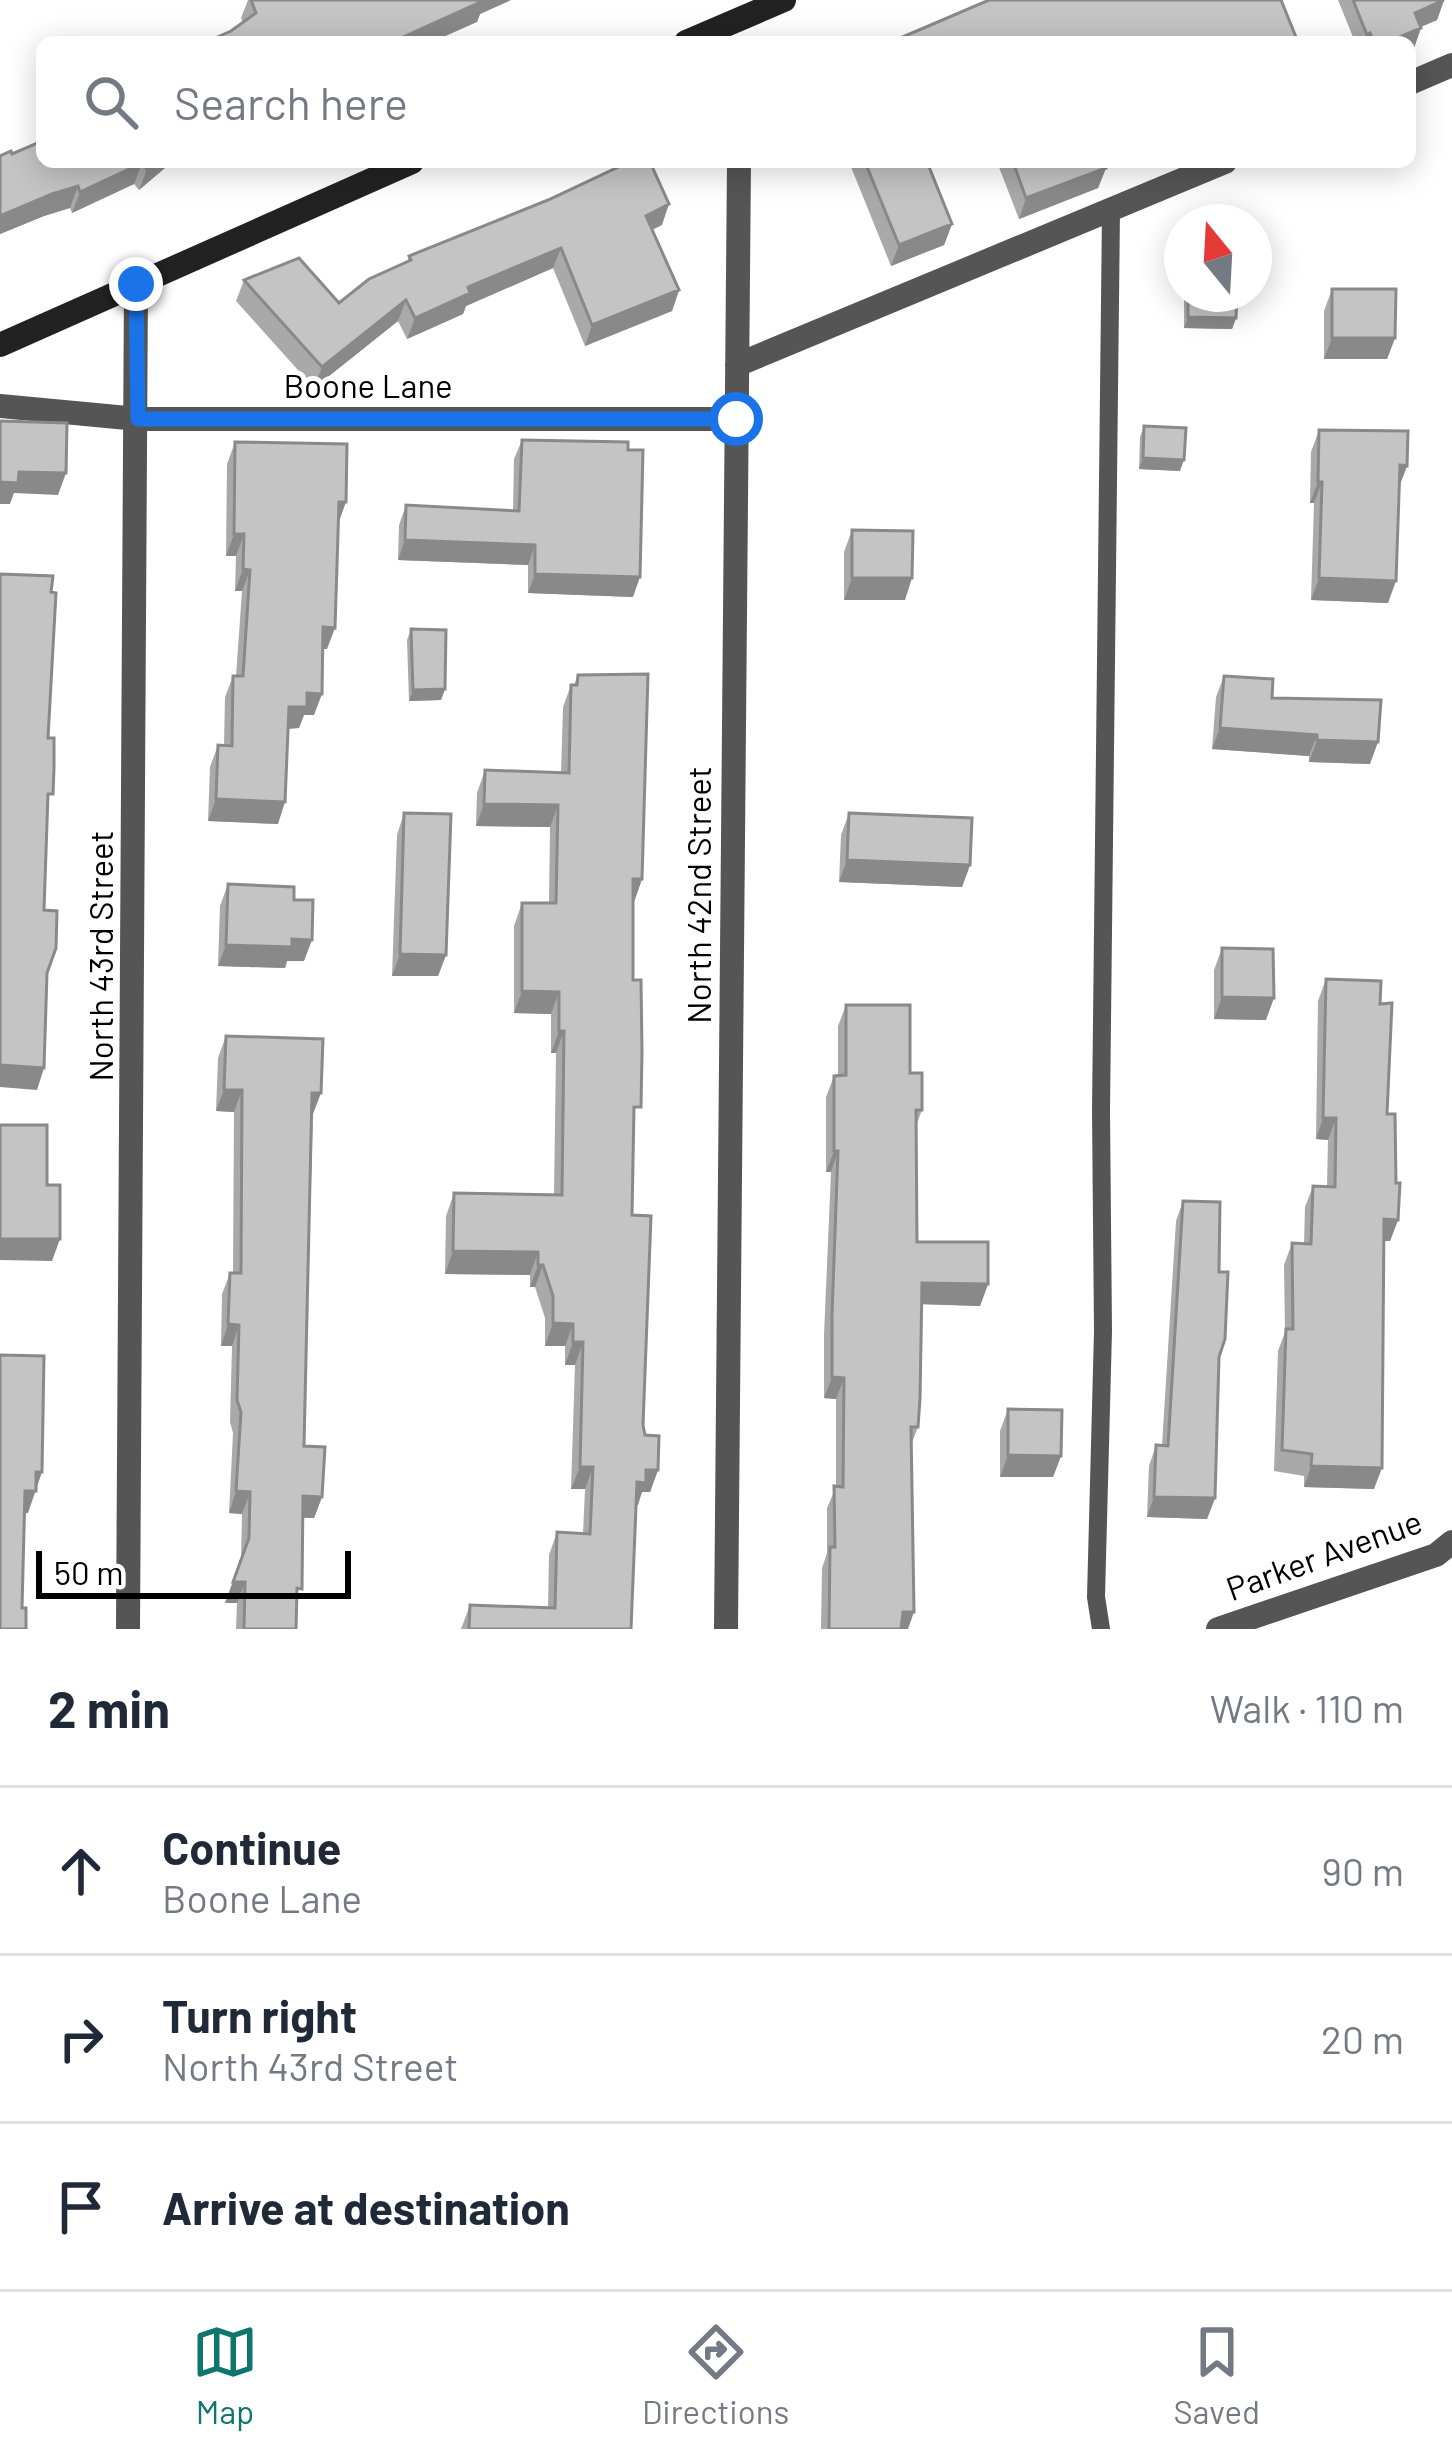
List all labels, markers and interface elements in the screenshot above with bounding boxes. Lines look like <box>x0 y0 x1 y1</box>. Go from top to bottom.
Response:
search box <box>36 36 1416 168</box>
icon: search <box>78 69 144 135</box>
text: Search here <box>174 75 408 129</box>
north arrow <box>1164 204 1272 312</box>
route end <box>109 257 163 311</box>
street label: Boone Lane <box>283 365 453 405</box>
route start <box>709 392 763 446</box>
street label: North 42nd Street <box>678 766 718 1024</box>
street label: North 43rd Street <box>80 831 120 1081</box>
street label: Parker Avenue <box>1220 1500 1427 1608</box>
scale bar <box>36 1545 351 1598</box>
text: 50 m <box>54 1552 124 1592</box>
text: 2 min <box>48 1677 170 1738</box>
text: Walk · 110 m <box>1210 1684 1404 1731</box>
text: Continue <box>162 1820 341 1874</box>
icon: ahead <box>48 1838 114 1904</box>
text: 90 m <box>1322 1847 1404 1894</box>
text: Boone Lane <box>162 1874 362 1921</box>
text: Turn right <box>162 1988 357 2042</box>
icon: right <box>48 2006 114 2072</box>
text: 20 m <box>1321 2015 1404 2062</box>
text: North 43rd Street <box>162 2042 459 2089</box>
icon: arrive <box>48 2174 114 2240</box>
text: Arrive at destination <box>162 2180 570 2234</box>
tab: Map <box>192 2319 258 2431</box>
tab: Directions <box>642 2319 789 2431</box>
tab: Saved <box>1173 2319 1260 2431</box>

